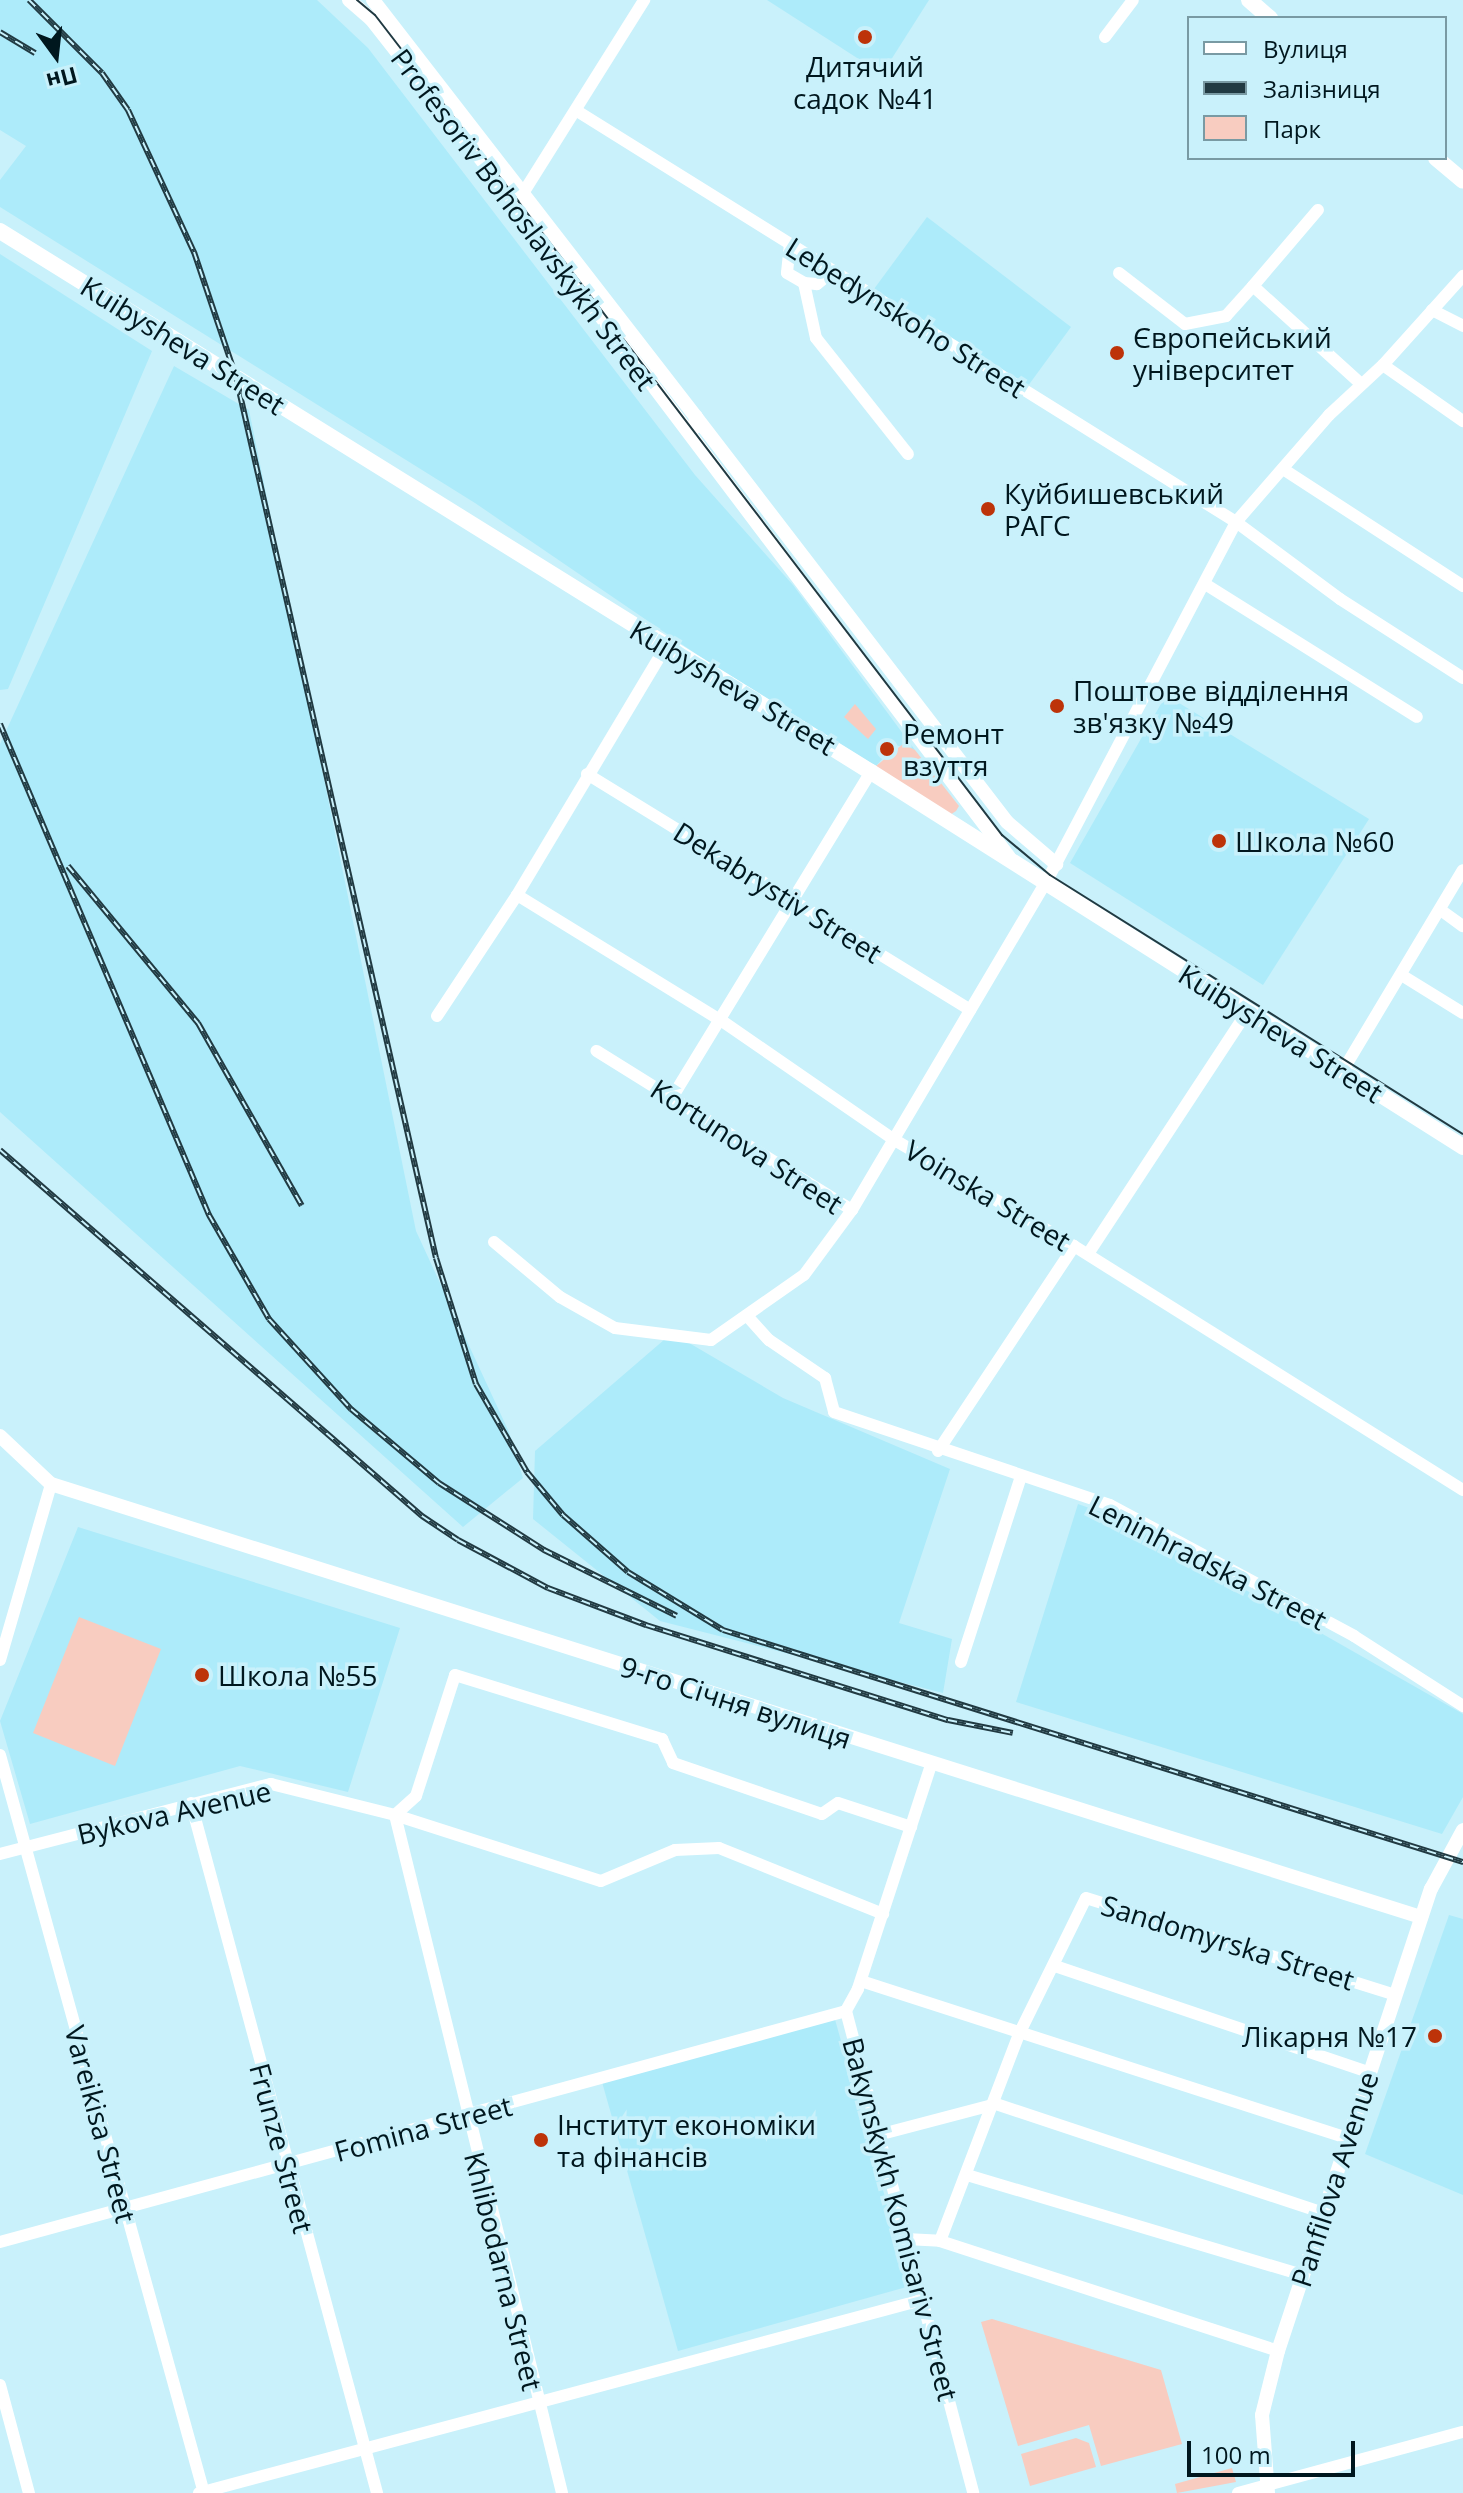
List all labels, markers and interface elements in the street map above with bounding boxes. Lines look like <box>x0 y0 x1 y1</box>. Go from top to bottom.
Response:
north arrow <box>16 16 96 96</box>
legend <box>1187 16 1447 160</box>
marker: Дитячий садок №41 <box>856 28 874 46</box>
text: Вулиця <box>1263 32 1348 65</box>
street label: Profesoriv Bohoslavskykh Street <box>385 42 663 396</box>
place label: Дитячий садок №41 <box>793 49 937 115</box>
text: Пн <box>43 61 81 98</box>
text: Залізниця <box>1263 72 1380 105</box>
text: Парк <box>1263 112 1321 145</box>
street label: Lebedynskoho Street <box>780 230 1032 404</box>
street label: Kuibysheva Street <box>75 269 291 421</box>
place label: Європейський університет <box>1133 320 1332 386</box>
marker: Європейський університет <box>1108 344 1126 362</box>
place label: Куйбишевський РАГС <box>1004 476 1224 542</box>
marker: Куйбишевський РАГС <box>979 500 997 518</box>
street label: Kuibysheva Street <box>624 612 842 762</box>
place label: Поштове відділення зв'язку №49 <box>1073 673 1349 739</box>
marker: Поштове відділення зв'язку №49 <box>1048 697 1066 715</box>
place label: Ремонт взуття <box>903 716 1004 782</box>
marker: Ремонт взуття <box>878 740 896 758</box>
street label: Dekabrystiv Street <box>668 814 888 970</box>
place label: Школа №60 <box>1235 824 1395 858</box>
marker: Школа №60 <box>1210 832 1228 850</box>
street label: Kuibysheva Street <box>1173 957 1389 1109</box>
street label: Kortunova Street <box>645 1072 849 1220</box>
street label: Voinska Street <box>899 1132 1077 1258</box>
street label: Leninhradska Street <box>1084 1488 1332 1636</box>
street label: 9-го Січня вулиця <box>617 1649 855 1755</box>
place label: Школа №55 <box>218 1658 378 1692</box>
marker: Школа №55 <box>193 1666 211 1684</box>
street label: Bykova Avenue <box>74 1773 274 1851</box>
street label: Sandomyrska Street <box>1098 1888 1358 1996</box>
place label: Лікарня №17 <box>1242 2019 1417 2053</box>
street label: Vareikisa Street <box>59 2022 143 2226</box>
marker: Лікарня №17 <box>1424 2025 1446 2047</box>
street label: Bakynskykh Komisariv Street <box>836 2034 966 2404</box>
street label: Frunze Street <box>243 2059 321 2237</box>
street label: Panfilova Avenue <box>1283 2067 1385 2291</box>
street label: Fomina Street <box>331 2088 515 2168</box>
place label: Інститут економіки та фінансів <box>557 2107 816 2173</box>
marker: Інститут економіки та фінансів <box>532 2131 550 2149</box>
street label: Khlibodarna Street <box>458 2148 550 2394</box>
scale bar <box>1191 2425 1359 2475</box>
text: 100 m <box>1201 2438 1271 2471</box>

